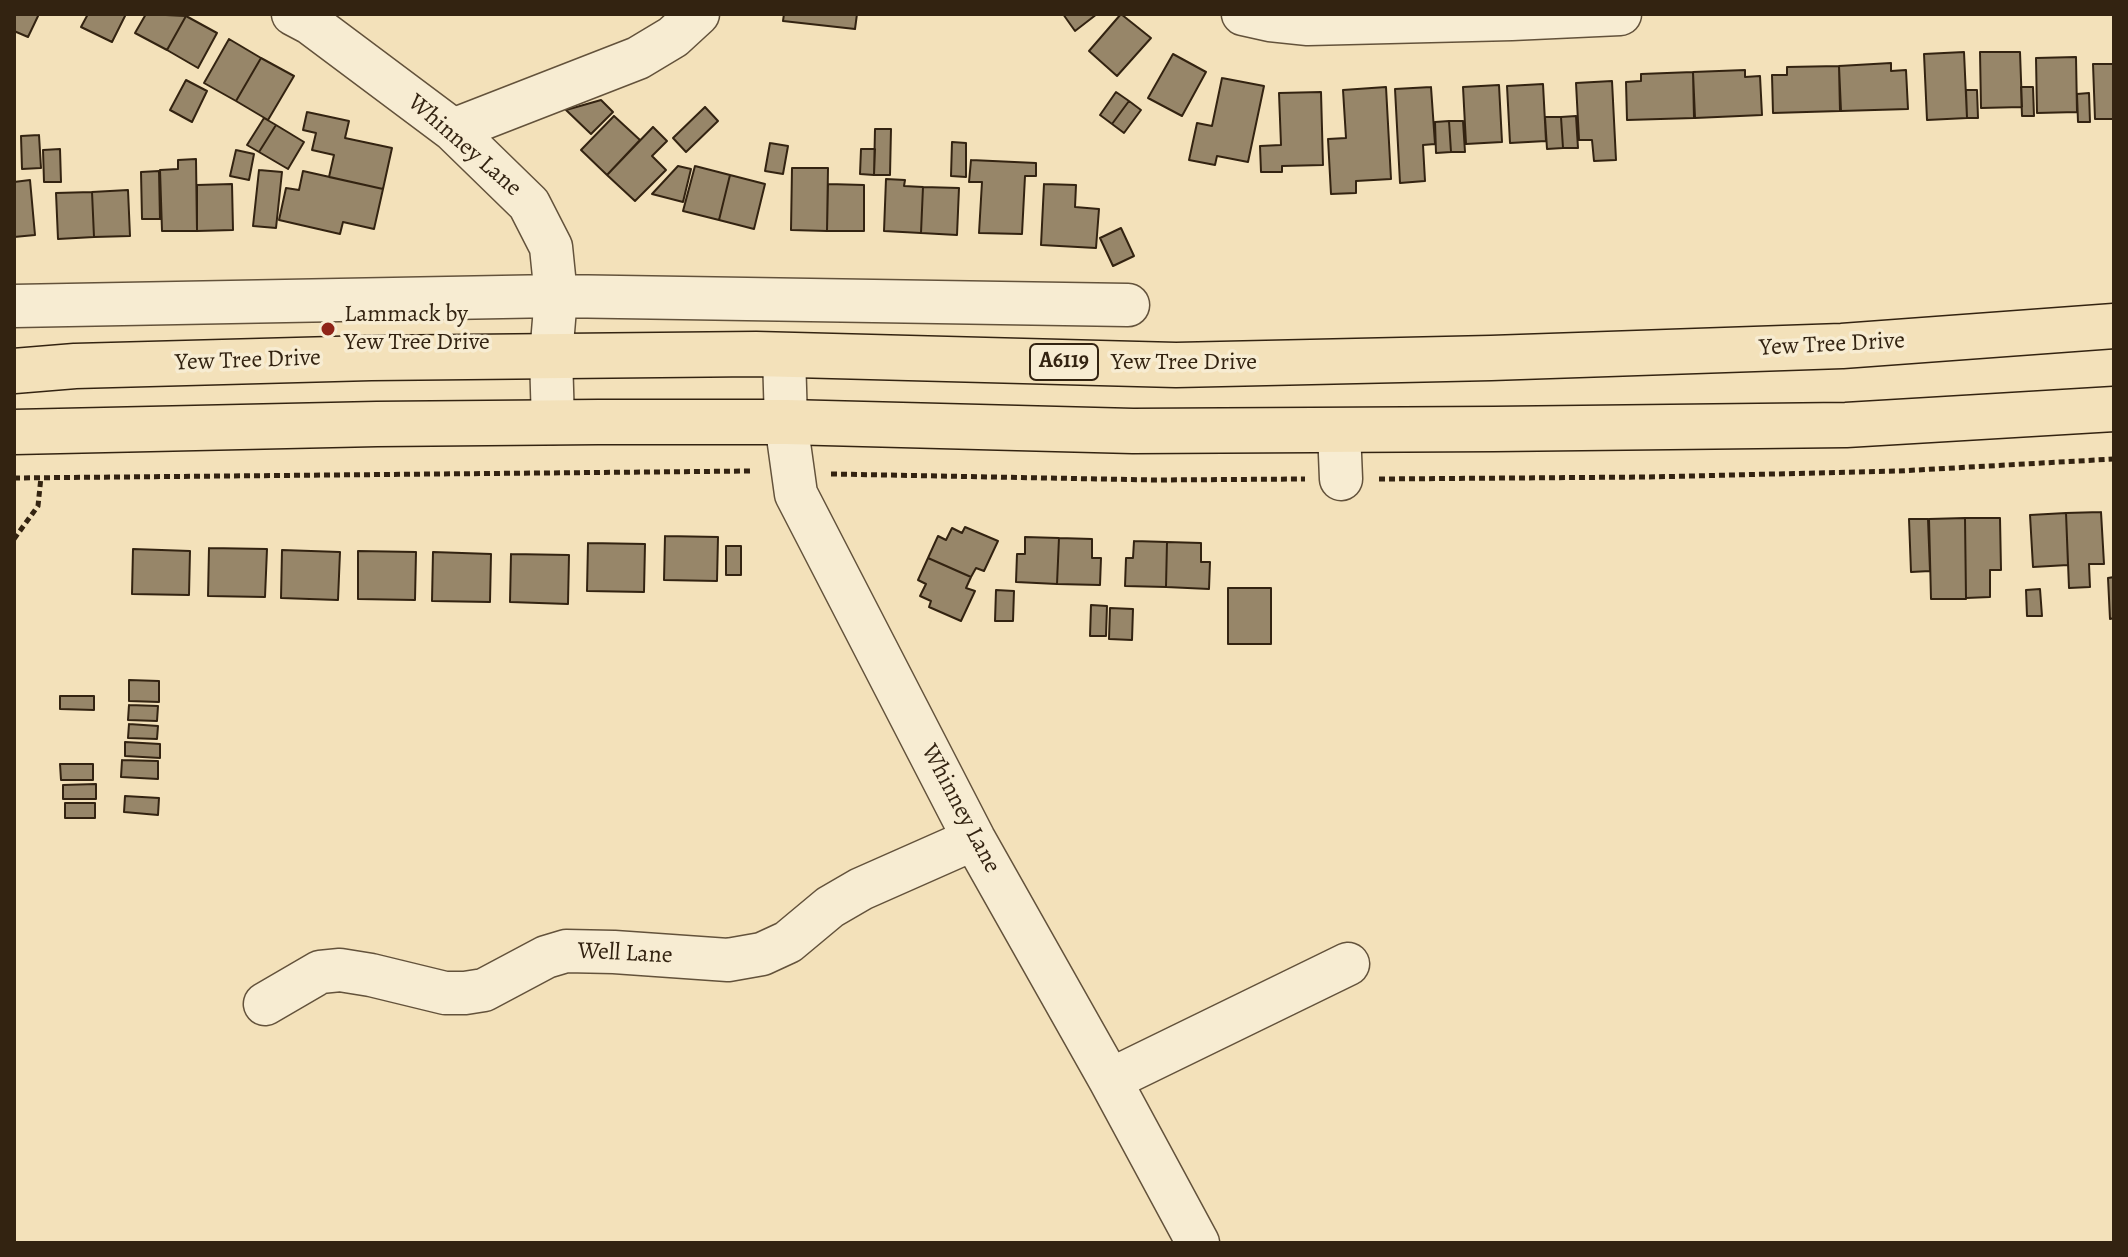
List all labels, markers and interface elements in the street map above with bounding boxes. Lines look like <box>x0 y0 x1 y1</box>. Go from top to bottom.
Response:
street label: Whinney Lane <box>401 89 527 203</box>
place label: Lammack by Yew Tree Drive <box>344 301 490 357</box>
marker: Lammack by Yew Tree Drive <box>319 320 337 338</box>
street label: Yew Tree Drive <box>1758 327 1906 363</box>
street label: Yew Tree Drive <box>175 344 321 378</box>
road number: A6119 <box>1030 344 1098 380</box>
street label: Yew Tree Drive <box>1111 349 1257 377</box>
street label: Whinney Lane <box>914 740 1006 878</box>
street label: Well Lane <box>577 937 673 971</box>

